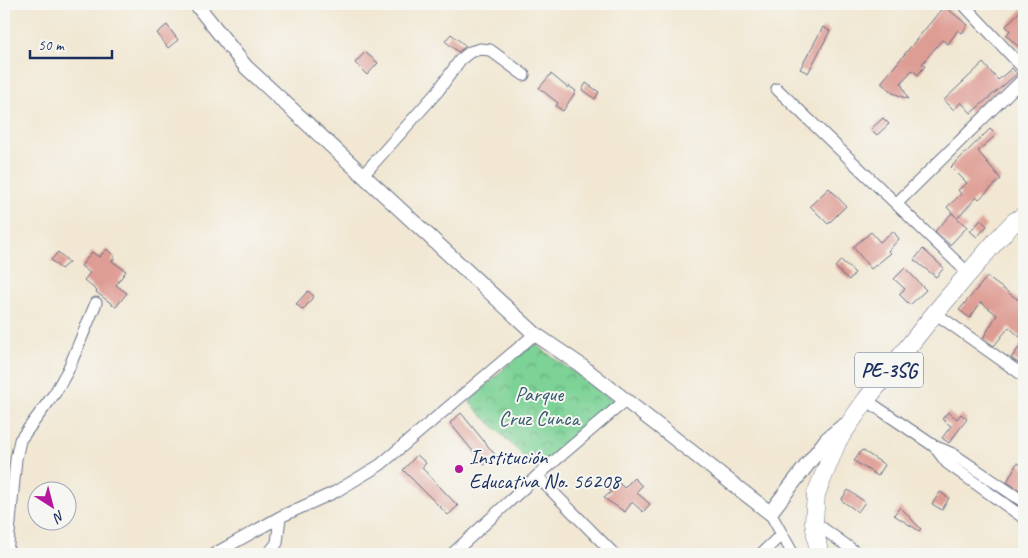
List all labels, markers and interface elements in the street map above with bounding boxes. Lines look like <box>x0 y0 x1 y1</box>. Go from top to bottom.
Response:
scale bar <box>30 28 112 60</box>
text: 50 m <box>38 36 65 55</box>
road number: PE-3SG <box>855 352 923 388</box>
park label: Parque Cruz Cunca <box>499 381 582 431</box>
place label: Institución Educativa No. 56208 <box>469 444 623 494</box>
marker: Institución Educativa No. 56208 <box>453 463 465 475</box>
north arrow <box>28 480 78 530</box>
text: N <box>49 507 68 527</box>

